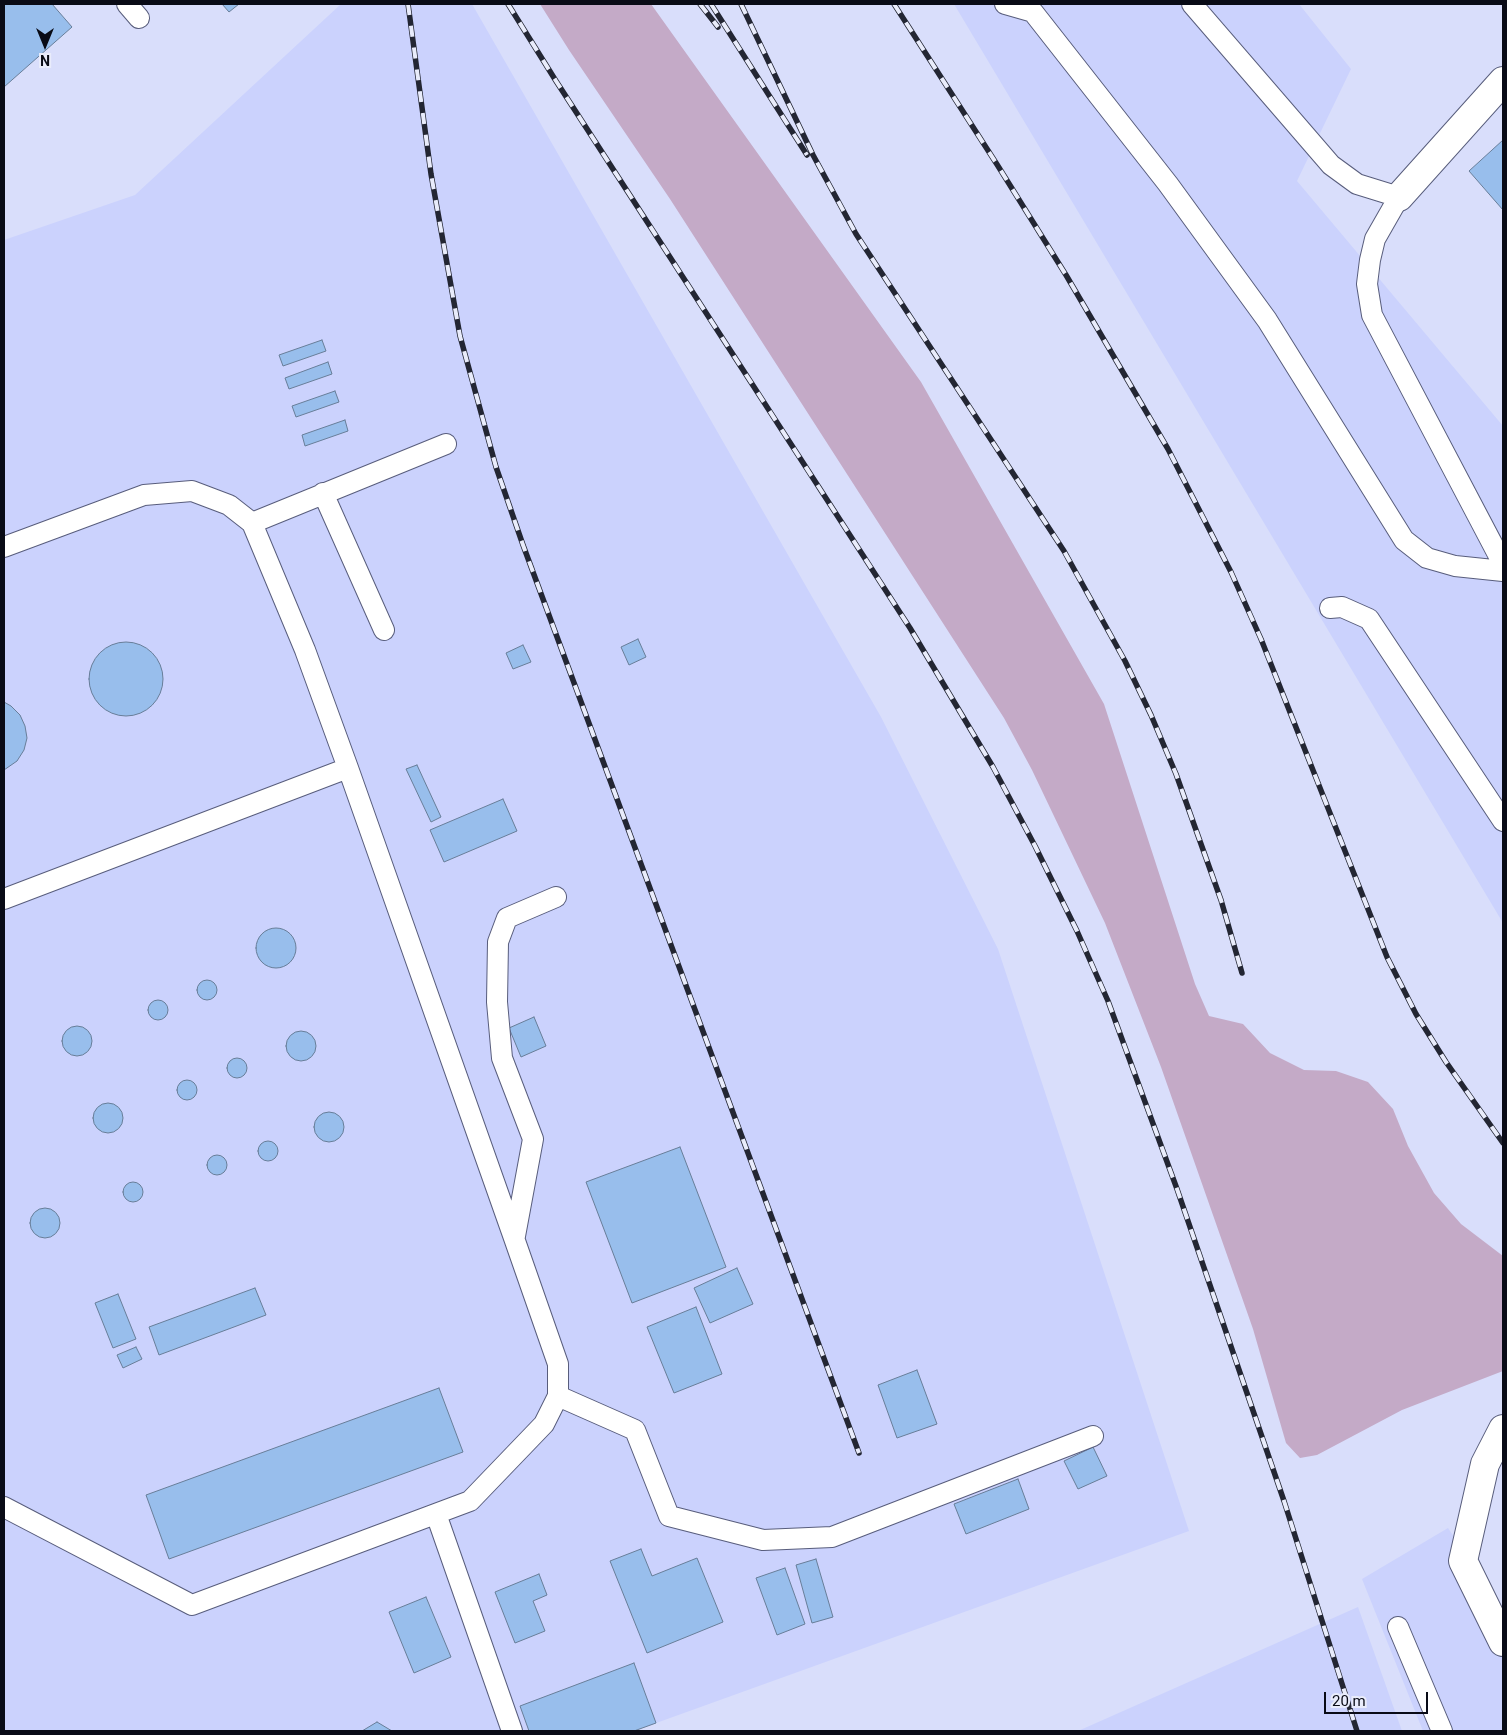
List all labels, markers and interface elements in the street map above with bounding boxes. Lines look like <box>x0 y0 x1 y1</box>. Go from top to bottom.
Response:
north arrow <box>20 20 70 70</box>
text: N <box>40 52 50 68</box>
scale bar <box>1327 1682 1431 1714</box>
text: 20 m <box>1332 1692 1366 1710</box>

